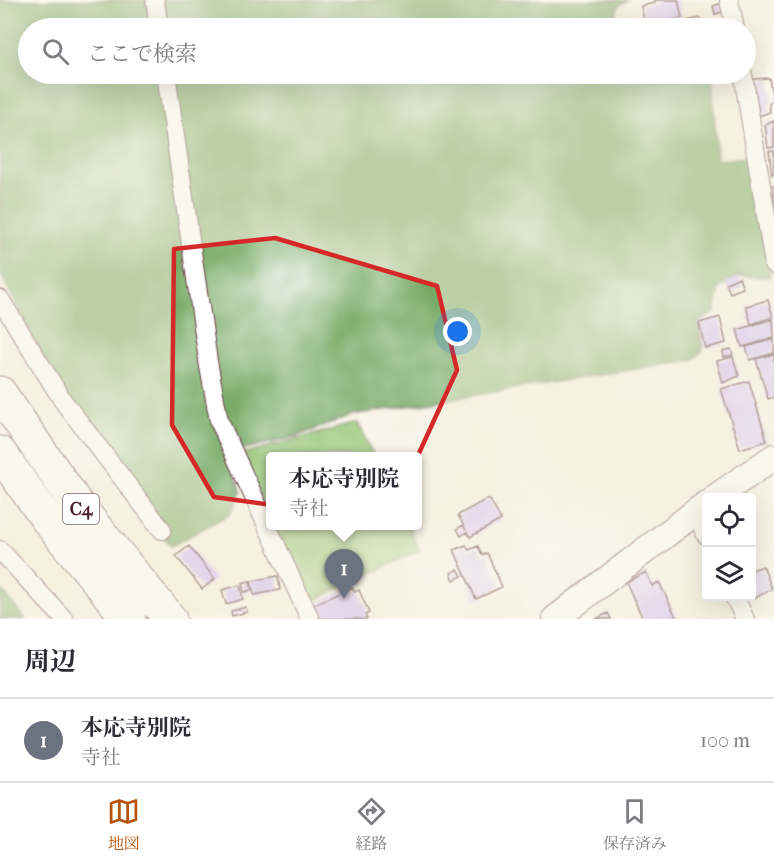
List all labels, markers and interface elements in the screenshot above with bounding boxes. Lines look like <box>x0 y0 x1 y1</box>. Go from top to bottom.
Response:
search box <box>18 18 756 84</box>
icon: search <box>39 35 72 68</box>
text: ここで検索 <box>87 41 197 67</box>
your location <box>443 317 472 346</box>
popup <box>266 452 422 530</box>
text: 本応寺別院 <box>289 466 399 492</box>
map controls <box>702 493 756 601</box>
button: locate <box>702 493 756 547</box>
road number: C4 <box>63 494 99 524</box>
text: 寺社 <box>289 497 329 520</box>
button: layers <box>702 547 756 601</box>
pin: 1 <box>324 550 364 599</box>
text: 周辺 <box>24 646 76 677</box>
text: 本応寺別院 <box>81 715 191 741</box>
text: 1 <box>40 729 47 752</box>
text: 100 m <box>700 729 750 752</box>
text: 寺社 <box>81 746 121 769</box>
tab: 地図 <box>107 795 140 854</box>
tab: 経路 <box>355 795 388 854</box>
tab: 保存済み <box>603 795 667 854</box>

